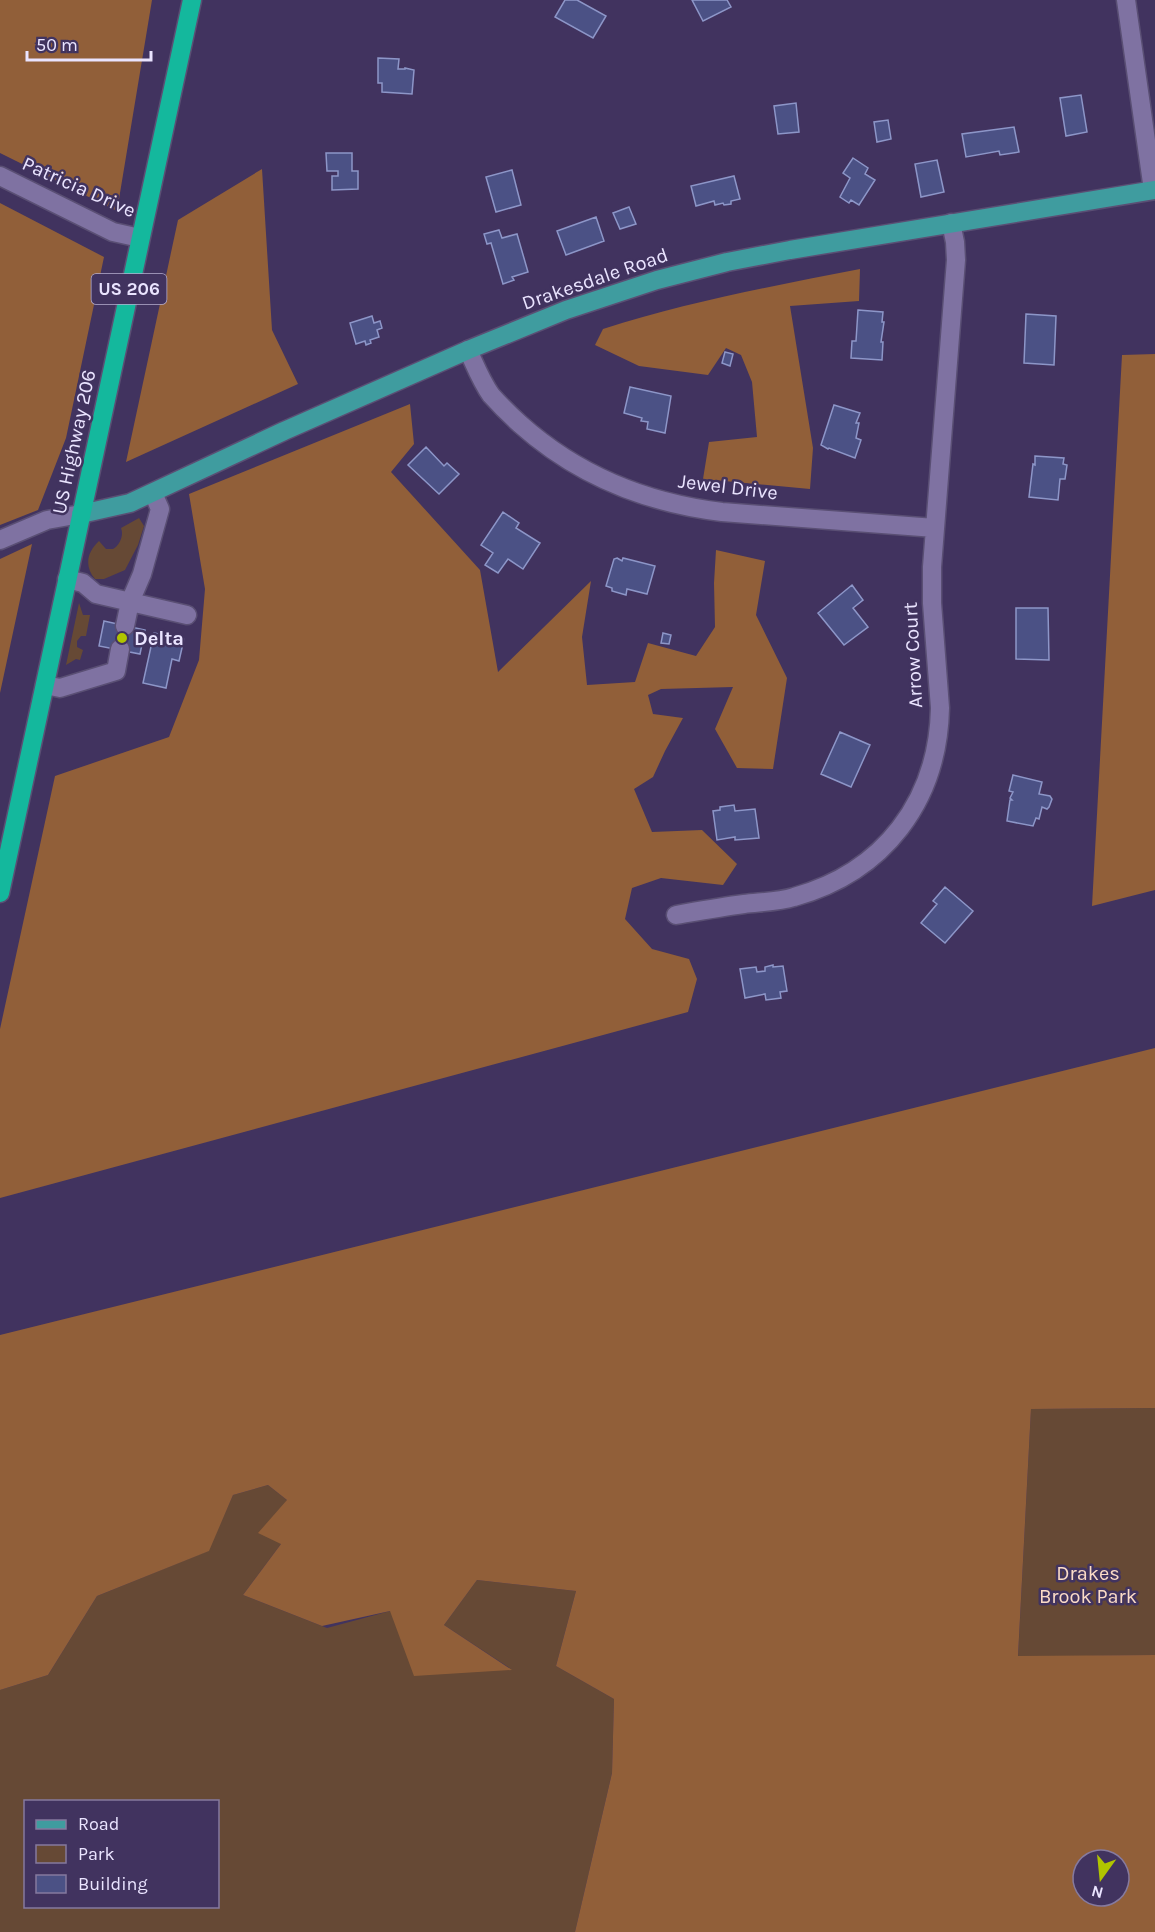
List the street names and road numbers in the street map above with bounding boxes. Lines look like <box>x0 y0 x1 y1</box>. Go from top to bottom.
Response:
street label: Patricia Drive <box>19 152 139 222</box>
street label: Drakesdale Road <box>519 243 671 315</box>
road number: US 206 <box>92 274 166 304</box>
street label: US Highway 206 <box>47 368 101 516</box>
street label: Jewel Drive <box>677 469 779 505</box>
street label: Arrow Court <box>899 601 927 709</box>

